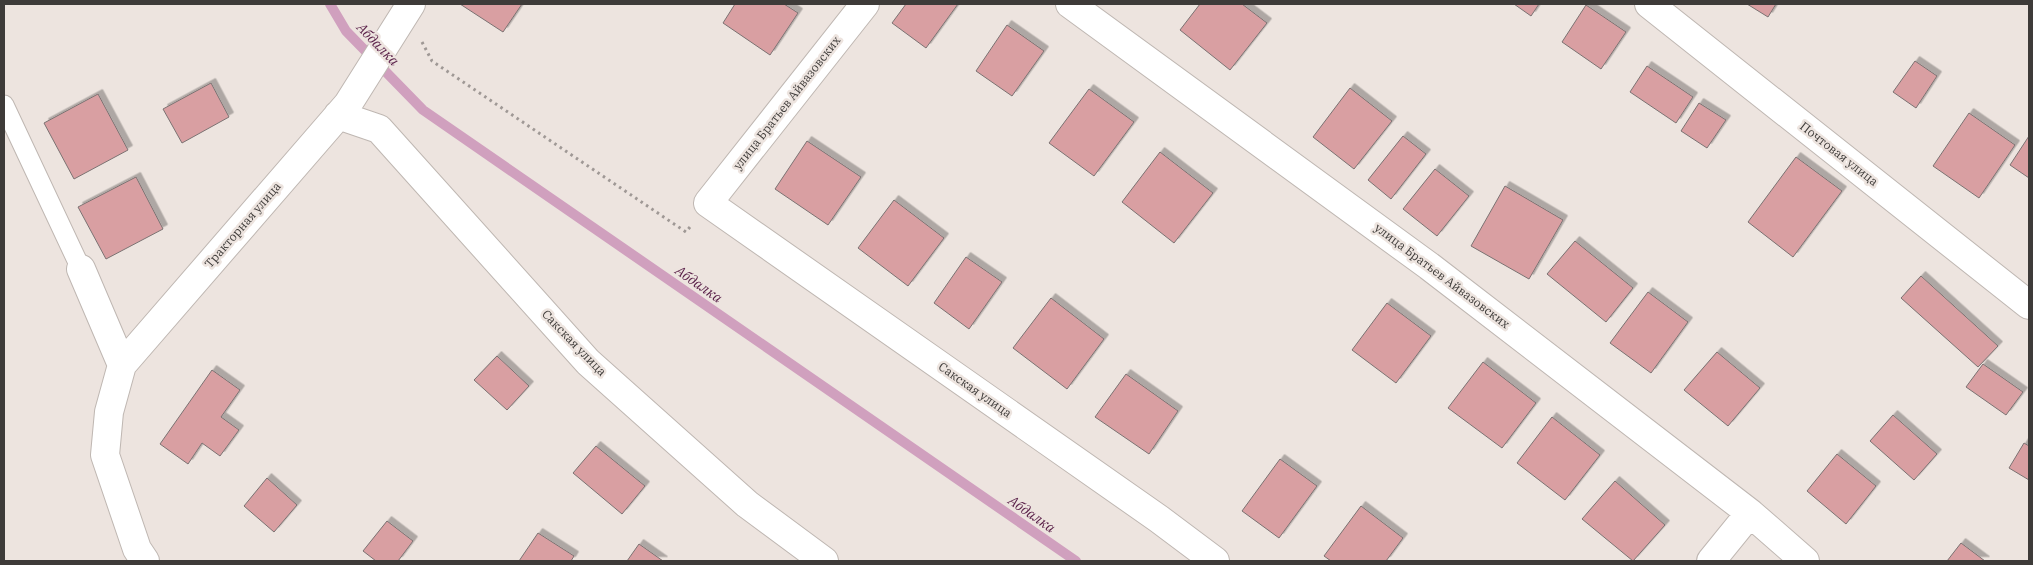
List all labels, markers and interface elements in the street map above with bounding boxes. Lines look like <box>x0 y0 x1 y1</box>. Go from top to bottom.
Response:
water label: Абдалка <box>352 18 403 70</box>
street label: улица Братьев Айвазовских <box>730 33 844 172</box>
street label: Почтовая улица <box>1797 118 1882 189</box>
street label: Тракторная улица <box>201 178 284 271</box>
street label: улица Братьев Айвазовских <box>1372 220 1513 332</box>
water label: Абдалка <box>671 261 726 307</box>
street label: Сакская улица <box>539 306 610 379</box>
street label: Сакская улица <box>936 359 1015 421</box>
water label: Абдалка <box>1004 491 1059 537</box>

